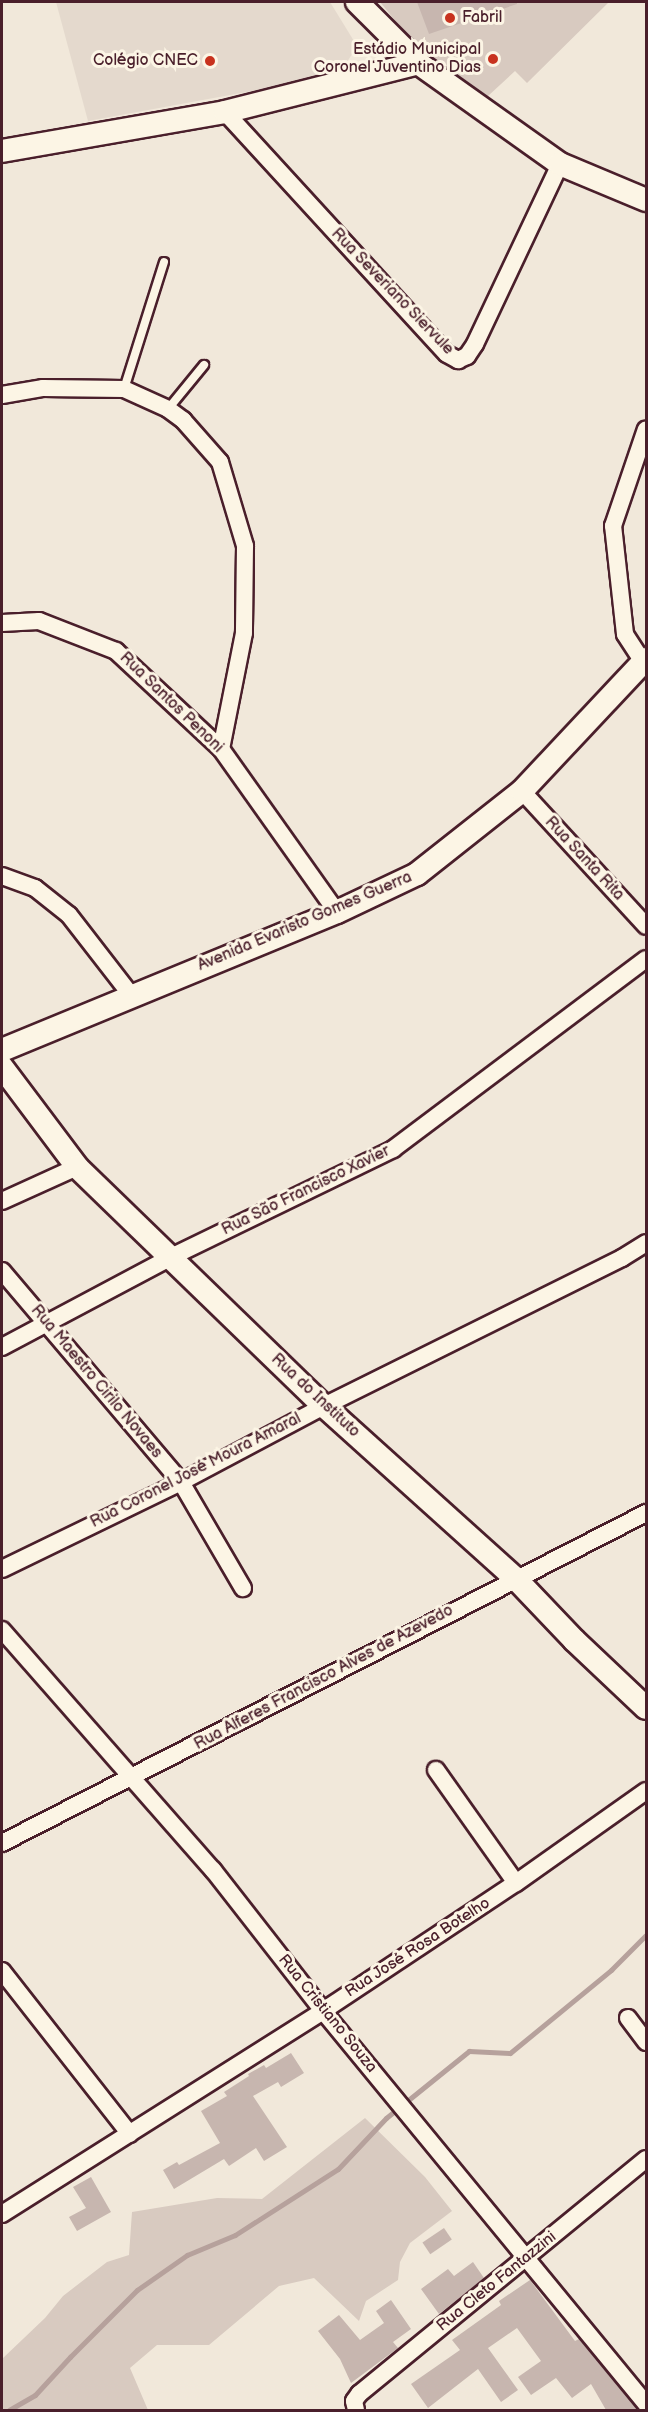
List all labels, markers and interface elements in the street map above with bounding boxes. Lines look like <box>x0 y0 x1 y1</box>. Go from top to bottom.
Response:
place label: Fabril <box>462 8 502 28</box>
marker: Fabril <box>443 11 457 25</box>
place label: Estádio Municipal Coronel Juventino Dias <box>313 40 481 78</box>
place label: Colégio CNEC <box>93 51 198 71</box>
marker: Estádio Municipal Coronel Juventino Dias <box>486 52 500 66</box>
marker: Colégio CNEC <box>203 54 217 68</box>
street label: Rua Severiano Siervule <box>326 225 458 359</box>
street label: Rua Santos Penoni <box>115 649 227 757</box>
street label: Rua Santa Rita <box>540 813 628 905</box>
street label: Avenida Evaristo Gomes Guerra <box>195 868 415 976</box>
street label: Rua São Francisco Xavier <box>218 1142 394 1240</box>
street label: Rua Maestro Cirilo Novaes <box>26 1301 166 1463</box>
street label: Rua do Instituto <box>267 1350 363 1442</box>
street label: Rua Coronel José Moura Amaral <box>87 1409 305 1533</box>
street label: Rua Alferes Francisco Alves de Azevedo <box>191 1601 457 1755</box>
street label: Rua José Rosa Botelho <box>342 1894 494 2002</box>
street label: Rua Cristiano Souza <box>273 1951 381 2077</box>
street label: Rua Cleto Fantazzini <box>433 2228 561 2336</box>

